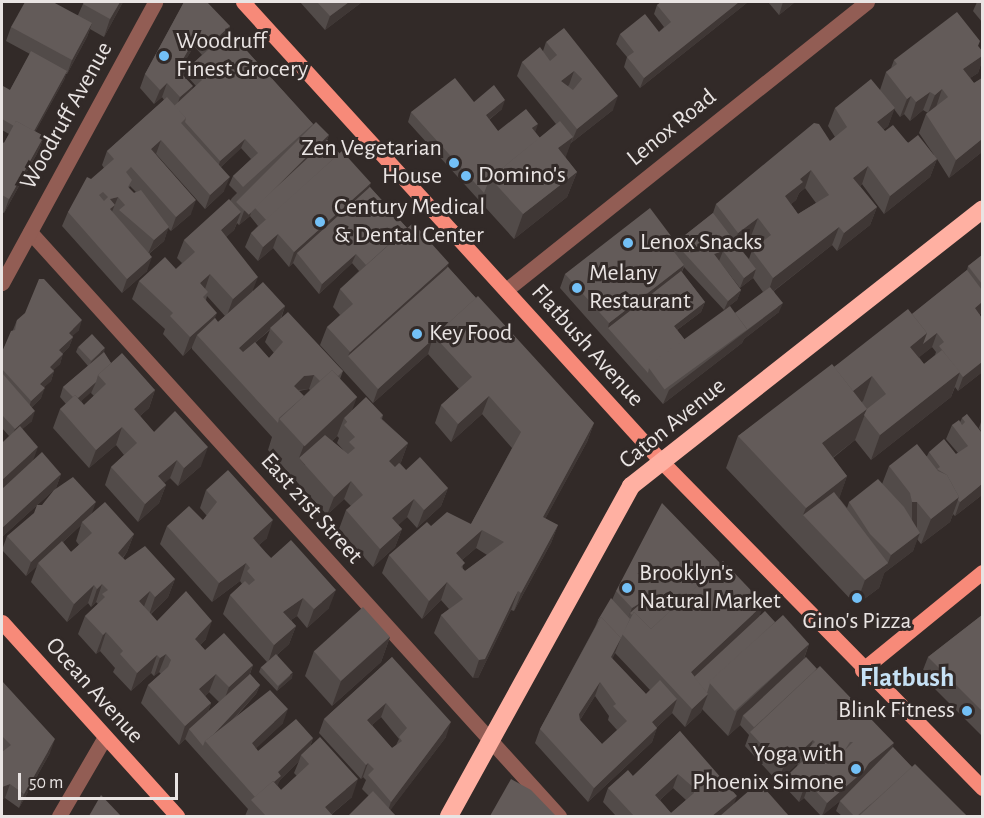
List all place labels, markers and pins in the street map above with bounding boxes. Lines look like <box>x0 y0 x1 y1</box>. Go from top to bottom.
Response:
place label: Woodruff Finest Grocery <box>176 28 308 84</box>
marker: Woodruff Finest Grocery <box>157 49 171 63</box>
place label: Zen Vegetarian House <box>301 135 442 191</box>
marker: Zen Vegetarian House <box>447 156 461 170</box>
place label: Domino's <box>478 162 566 190</box>
marker: Domino's <box>459 169 473 183</box>
place label: Century Medical & Dental Center <box>334 194 485 250</box>
marker: Century Medical & Dental Center <box>311 213 329 231</box>
place label: Lenox Snacks <box>640 229 762 257</box>
marker: Lenox Snacks <box>621 236 635 250</box>
place label: Melany Restaurant <box>589 260 691 316</box>
marker: Melany Restaurant <box>570 281 584 295</box>
place label: Key Food <box>429 320 512 348</box>
marker: Key Food <box>410 327 424 341</box>
place label: Brooklyn's Natural Market <box>639 560 781 616</box>
marker: Brooklyn's Natural Market <box>620 581 634 595</box>
marker: Gino's Pizza <box>850 591 864 605</box>
place label: Gino's Pizza <box>802 608 912 636</box>
place label: Blink Fitness <box>838 697 955 725</box>
marker: Blink Fitness <box>960 704 974 718</box>
place label: Yoga with Phoenix Simone <box>692 741 844 797</box>
marker: Yoga with Phoenix Simone <box>849 762 863 776</box>

